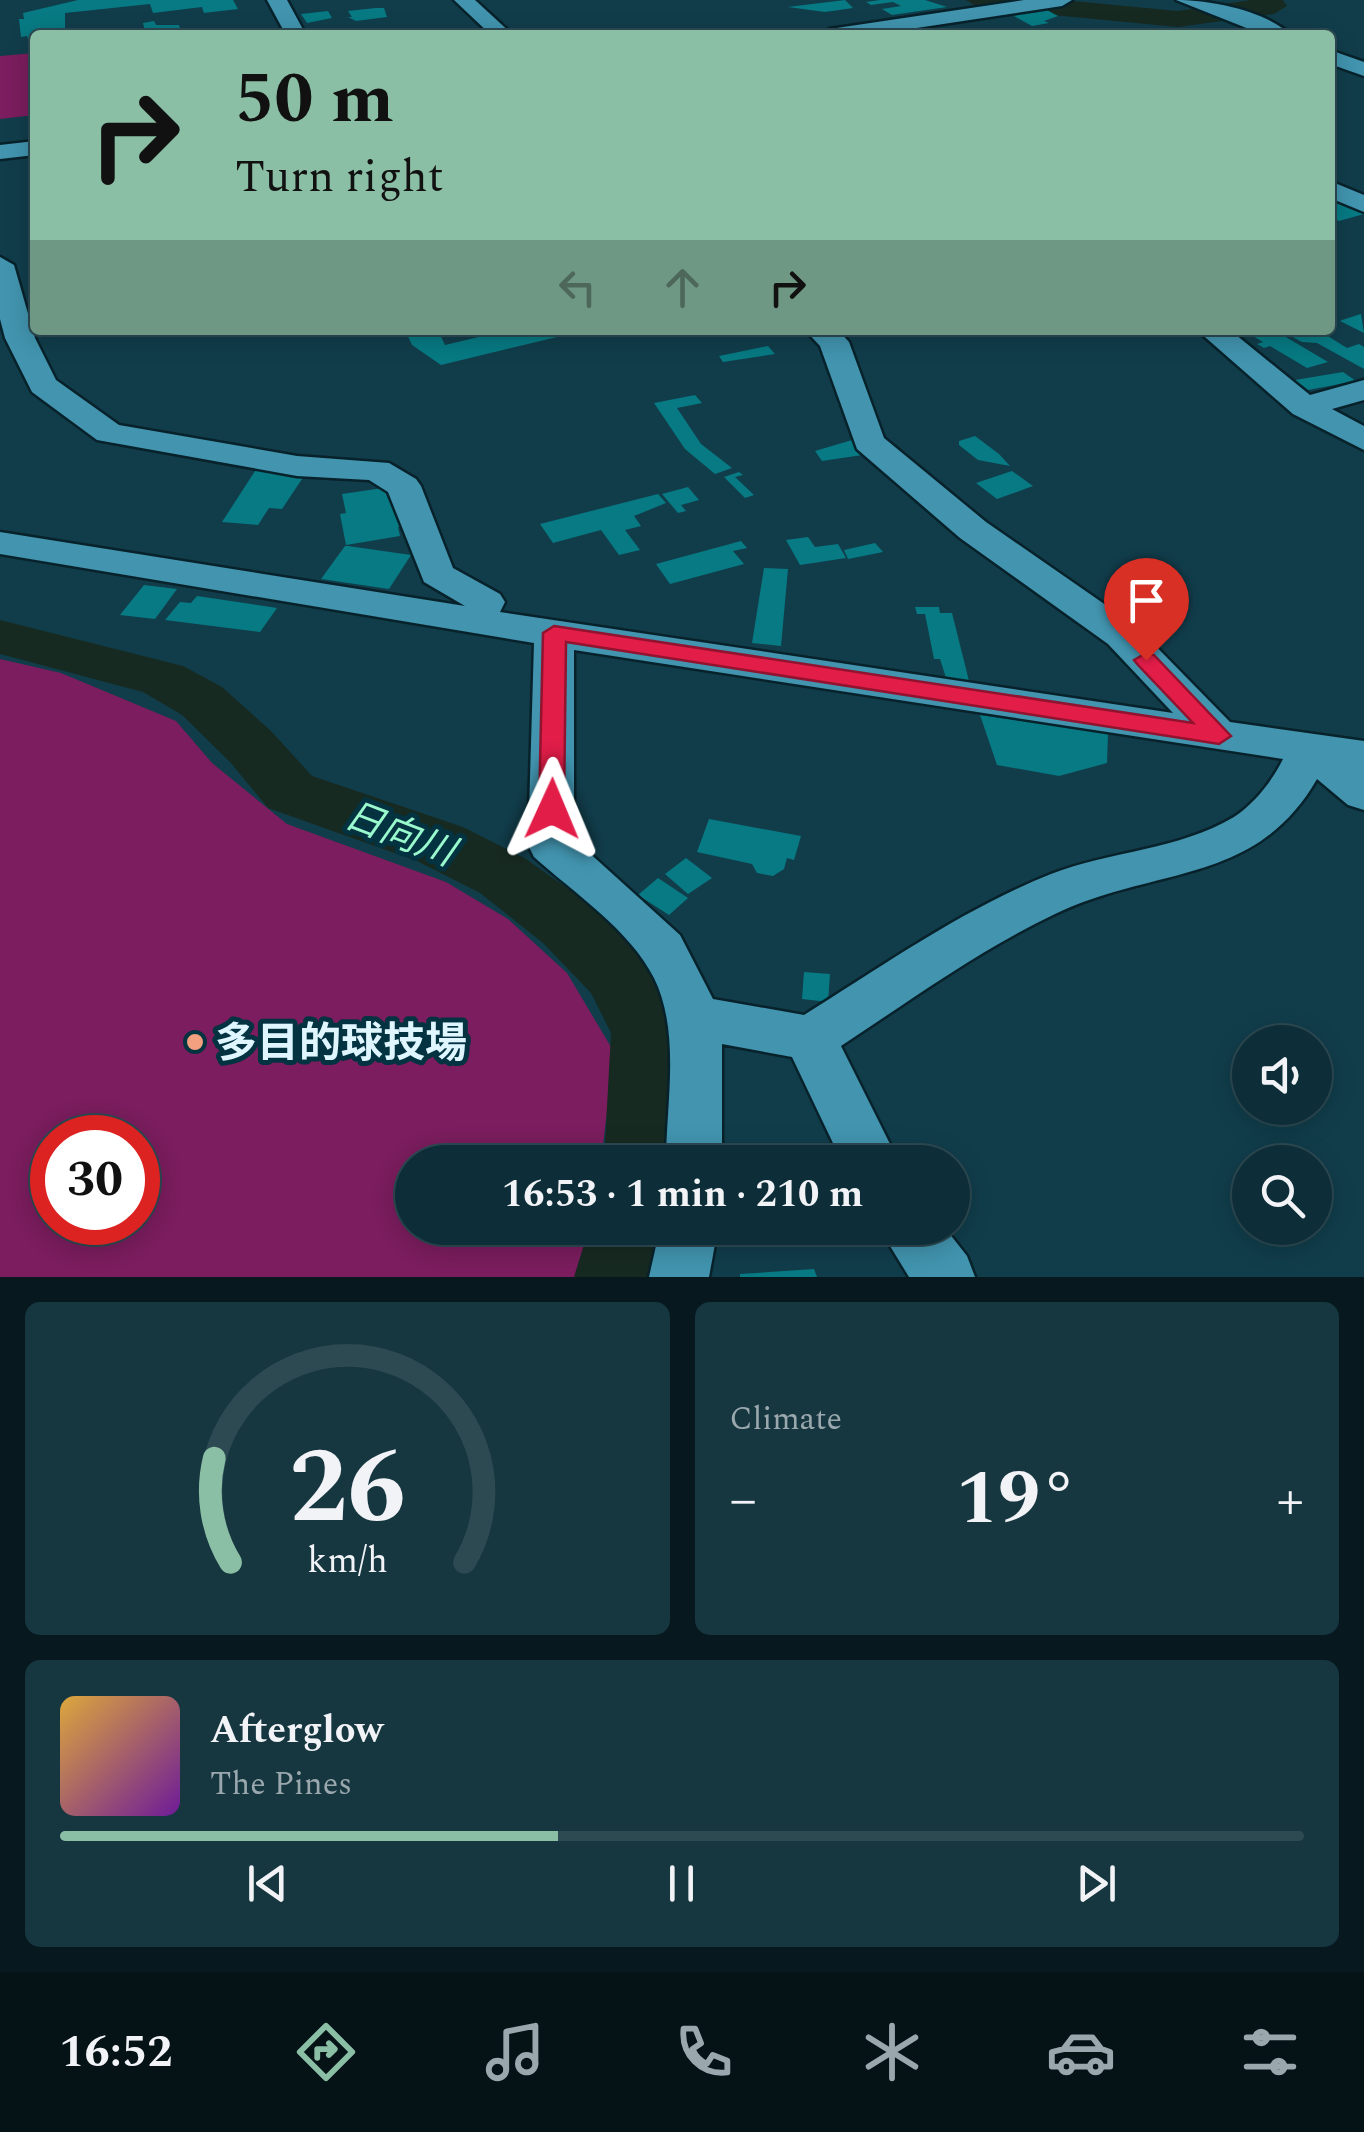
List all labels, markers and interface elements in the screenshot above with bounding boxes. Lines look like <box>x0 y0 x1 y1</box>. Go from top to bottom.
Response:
text: 50 m <box>235 47 394 153</box>
icon: right <box>70 70 200 200</box>
text: Turn right <box>235 143 444 212</box>
icon: left <box>550 260 605 315</box>
icon: ahead <box>655 260 710 315</box>
icon: right <box>760 260 815 315</box>
pin <box>1104 558 1189 661</box>
icon: arrive <box>1119 573 1174 628</box>
position arrow <box>500 757 604 861</box>
water label: 日向川 <box>336 787 467 884</box>
place label: 多目的球技場 <box>215 1013 467 1076</box>
map controls <box>1232 1025 1332 1245</box>
button: sound <box>1232 1025 1332 1125</box>
marker: 多目的球技場 <box>184 1031 206 1053</box>
speed limit sign: 30 <box>30 1115 160 1245</box>
button: search <box>1232 1145 1332 1245</box>
text: 16:53 · 1 min · 210 m <box>502 1166 863 1224</box>
text: Climate <box>730 1395 842 1444</box>
text: 26 <box>289 1410 406 1568</box>
text: 19° <box>956 1443 1078 1557</box>
text: − <box>730 1459 757 1542</box>
text: + <box>1276 1459 1304 1542</box>
text: km/h <box>307 1534 387 1589</box>
text: Afterglow <box>210 1702 383 1760</box>
text: The Pines <box>210 1760 352 1809</box>
icon: previous <box>240 1856 295 1911</box>
icon: pause <box>654 1856 709 1911</box>
icon: next <box>1069 1856 1124 1911</box>
icon: directions <box>291 2017 361 2087</box>
icon: music <box>480 2017 550 2087</box>
icon: phone <box>669 2017 739 2087</box>
icon: climate <box>857 2017 927 2087</box>
icon: car <box>1046 2017 1116 2087</box>
icon: filters <box>1235 2017 1305 2087</box>
text: 16:52 <box>59 2018 172 2087</box>

